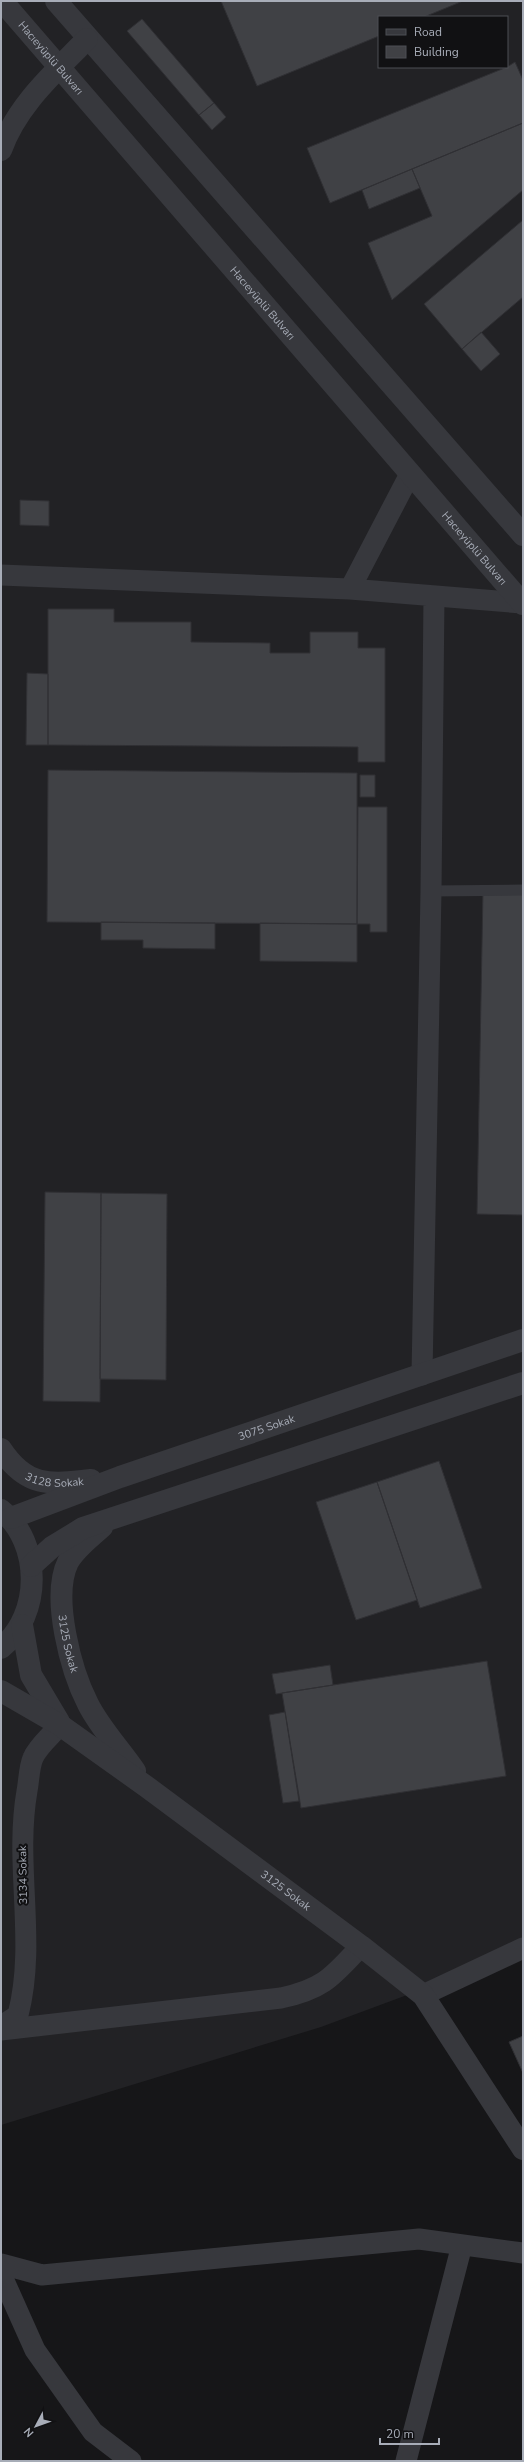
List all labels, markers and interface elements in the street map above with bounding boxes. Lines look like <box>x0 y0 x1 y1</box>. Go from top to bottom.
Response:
legend <box>378 16 508 68</box>
street label: Hacıeyüplü Bulvarı <box>15 18 87 98</box>
text: Road <box>414 24 442 40</box>
text: Building <box>414 44 459 60</box>
street label: Hacıeyüplü Bulvarı <box>227 263 299 343</box>
street label: Hacıeyüplü Bulvarı <box>439 508 511 588</box>
street label: 3075 Sokak <box>236 1411 297 1444</box>
street label: 3128 Sokak <box>23 1468 85 1490</box>
street label: 3125 Sokak <box>55 1614 82 1675</box>
street label: 3134 Sokak <box>15 1845 31 1905</box>
street label: 3125 Sokak <box>258 1867 314 1914</box>
north arrow <box>16 2406 56 2446</box>
scale bar <box>380 2420 439 2446</box>
text: N <box>20 2424 37 2440</box>
text: 20 m <box>386 2426 414 2442</box>

